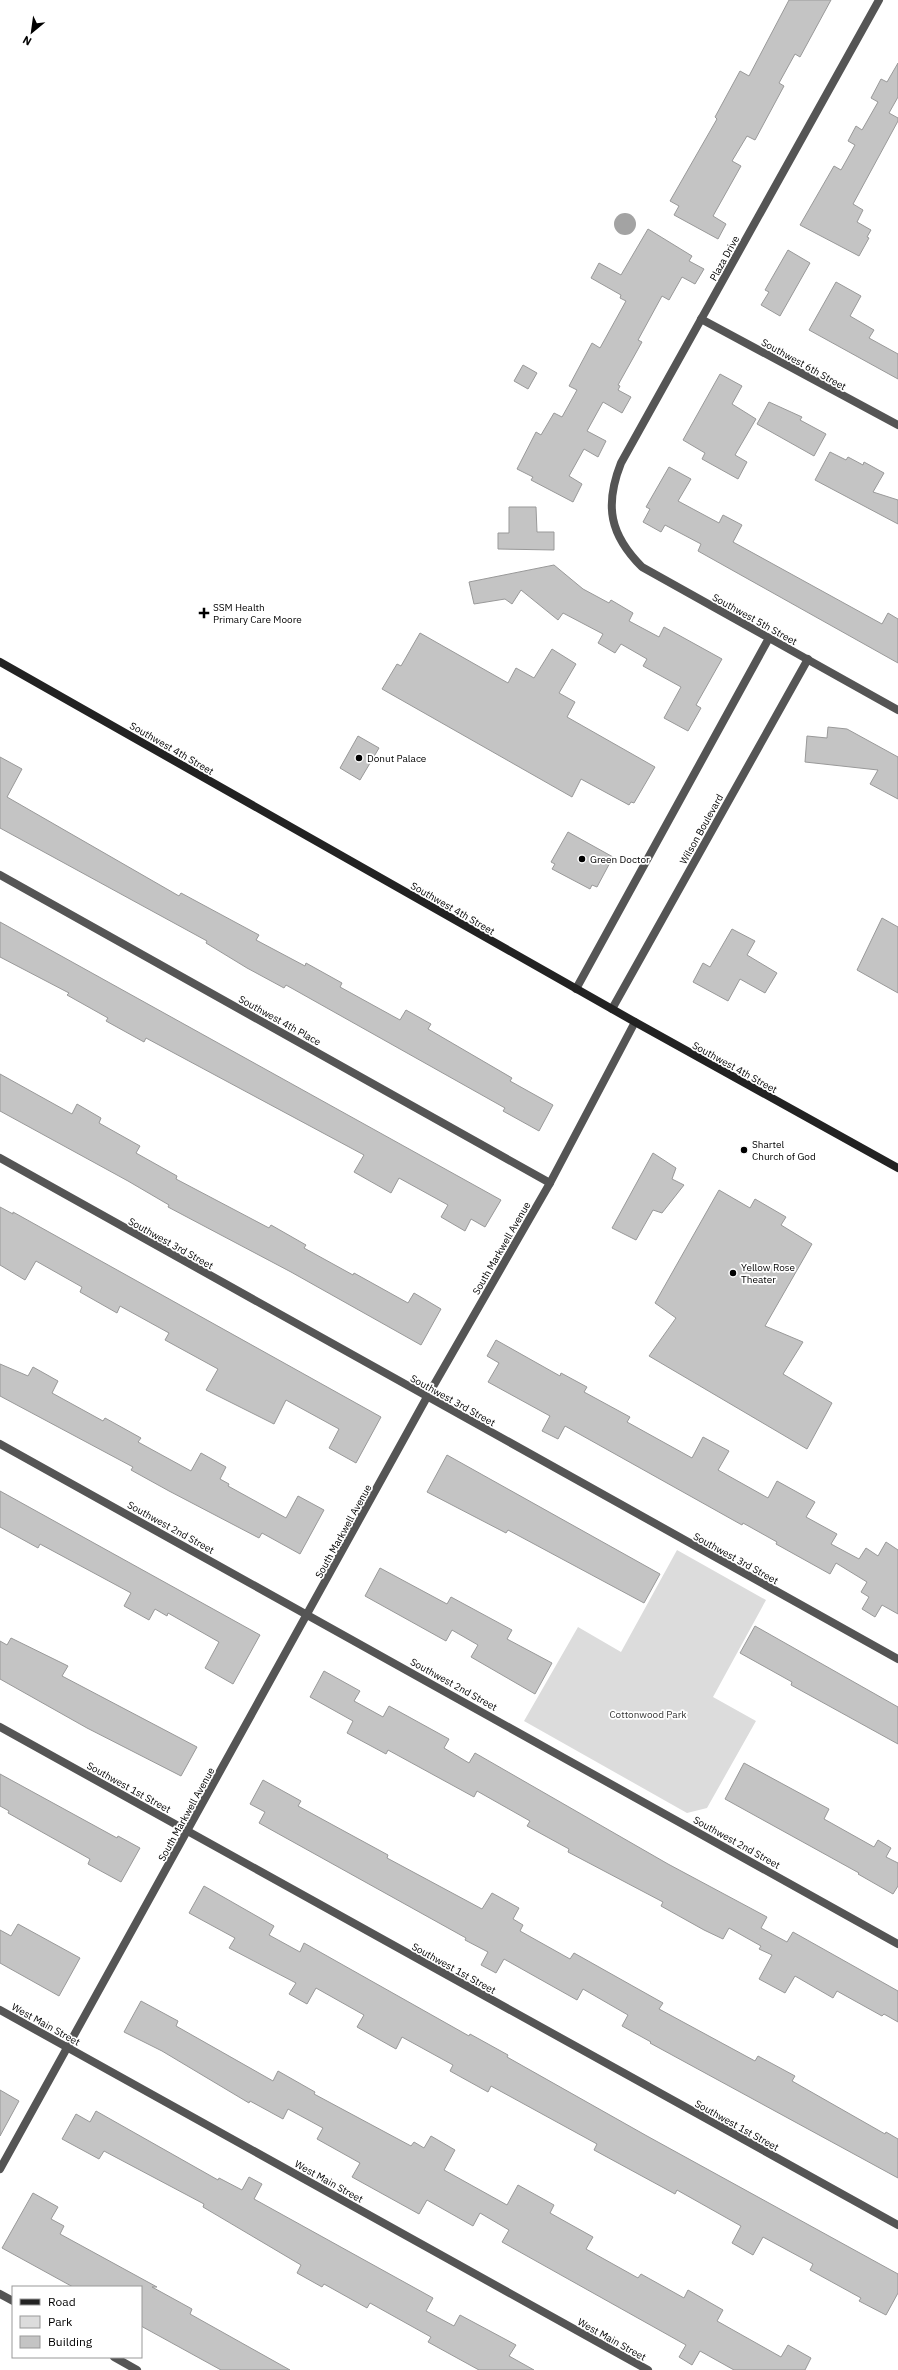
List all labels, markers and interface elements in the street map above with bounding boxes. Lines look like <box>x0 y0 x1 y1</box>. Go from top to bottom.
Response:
north arrow <box>12 12 52 52</box>
text: N <box>20 33 34 49</box>
street label: Plaza Drive <box>707 233 742 283</box>
street label: Southwest 6th Street <box>759 336 849 393</box>
street label: Southwest 5th Street <box>710 591 800 648</box>
place label: SSM Health Primary Care Moore <box>213 601 302 626</box>
marker: SSM Health Primary Care Moore <box>198 607 210 619</box>
street label: Southwest 4th Street <box>127 719 217 778</box>
place label: Donut Palace <box>367 752 427 765</box>
marker: Donut Palace <box>354 753 364 763</box>
street label: Wilson Boulevard <box>677 792 726 867</box>
place label: Green Doctor <box>590 853 650 866</box>
marker: Green Doctor <box>577 854 587 864</box>
street label: Southwest 4th Street <box>408 879 498 938</box>
street label: Southwest 4th Place <box>236 992 324 1049</box>
street label: Southwest 4th Street <box>690 1039 780 1096</box>
place label: Shartel Church of God <box>752 1138 816 1163</box>
marker: Shartel Church of God <box>739 1145 749 1155</box>
street label: South Markwell Avenue <box>469 1199 534 1297</box>
street label: Southwest 3rd Street <box>126 1215 216 1272</box>
place label: Yellow Rose Theater <box>741 1261 796 1286</box>
marker: Yellow Rose Theater <box>728 1268 738 1278</box>
street label: Southwest 3rd Street <box>408 1372 498 1429</box>
street label: South Markwell Avenue <box>312 1482 375 1580</box>
street label: Southwest 2nd Street <box>125 1498 217 1557</box>
street label: Southwest 3rd Street <box>691 1530 781 1587</box>
street label: Southwest 2nd Street <box>408 1655 500 1714</box>
park label: Cottonwood Park <box>609 1708 687 1721</box>
street label: Southwest 1st Street <box>84 1759 173 1816</box>
street label: South Markwell Avenue <box>155 1765 218 1863</box>
street label: Southwest 2nd Street <box>691 1813 783 1872</box>
street label: Southwest 1st Street <box>409 1940 498 1997</box>
street label: West Main Street <box>9 2000 83 2049</box>
street label: Southwest 1st Street <box>692 2097 781 2154</box>
street label: West Main Street <box>292 2157 366 2206</box>
legend <box>12 2286 142 2358</box>
text: Road <box>48 2294 76 2309</box>
text: Park <box>48 2314 73 2329</box>
street label: West Main Street <box>575 2315 649 2364</box>
text: Building <box>48 2334 93 2349</box>

